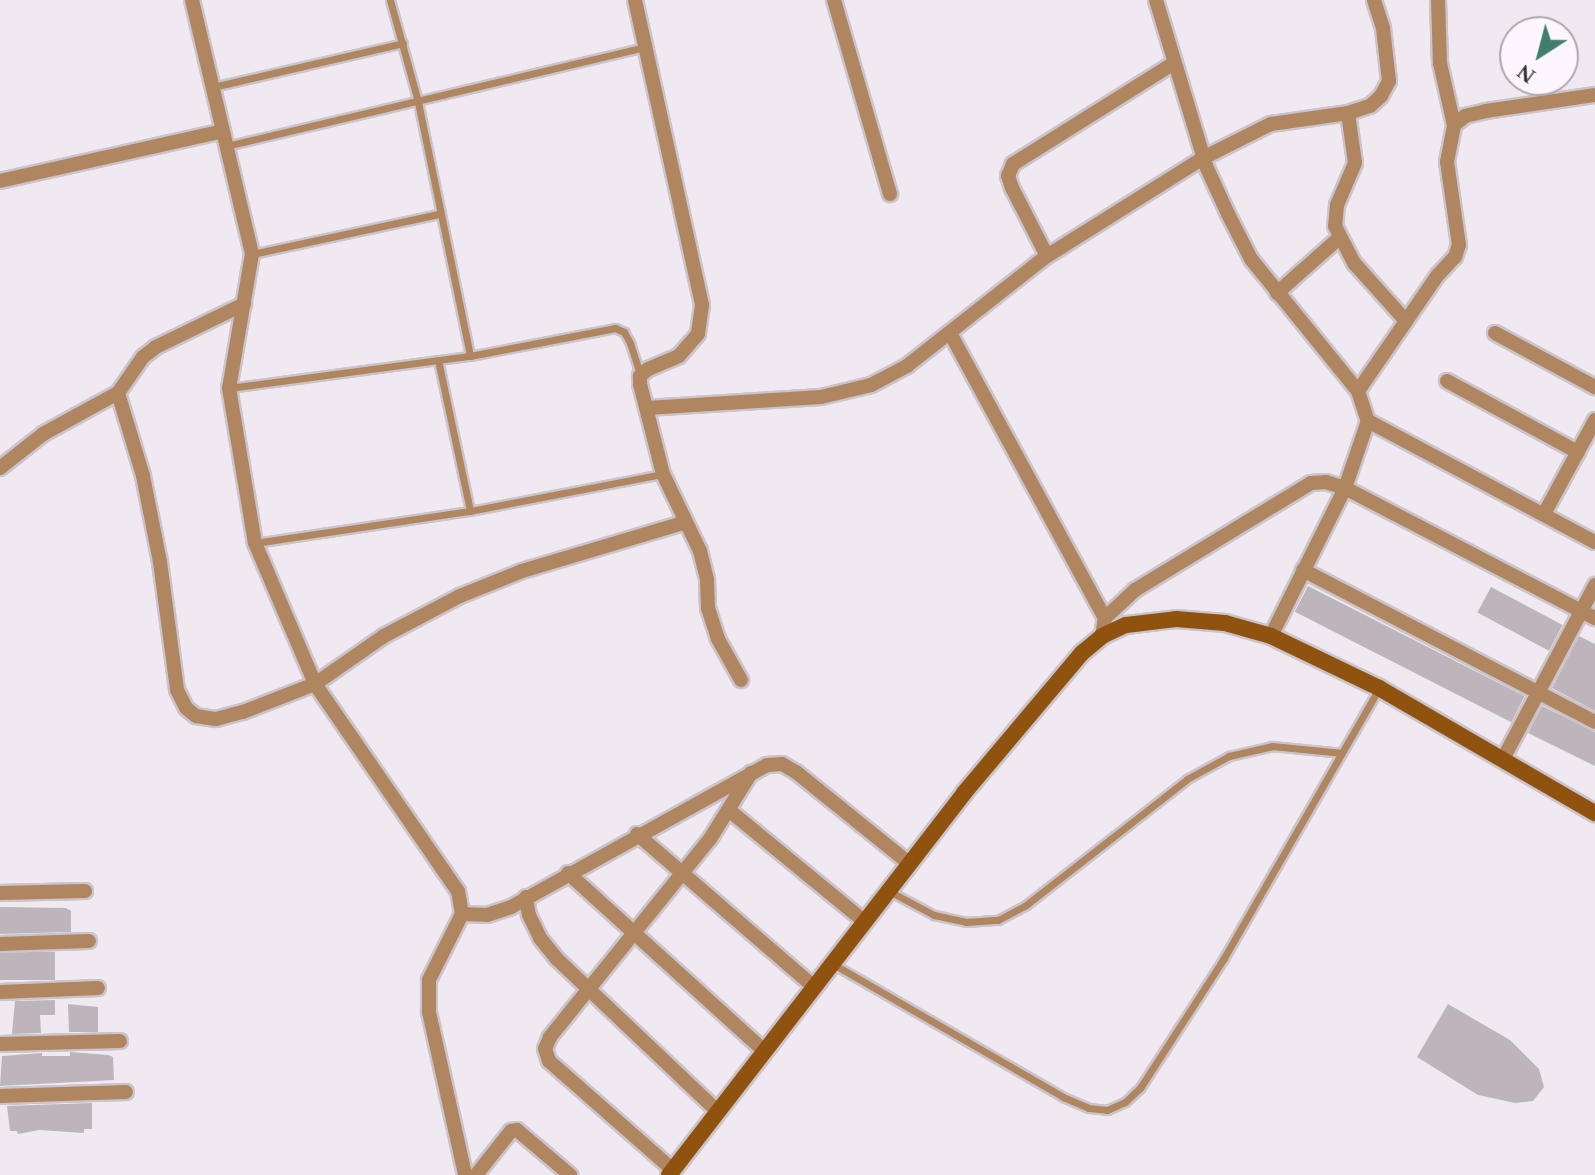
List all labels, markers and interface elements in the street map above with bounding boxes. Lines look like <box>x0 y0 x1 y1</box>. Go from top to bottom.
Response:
north arrow <box>1499 16 1579 96</box>
text: N <box>1512 59 1540 89</box>

